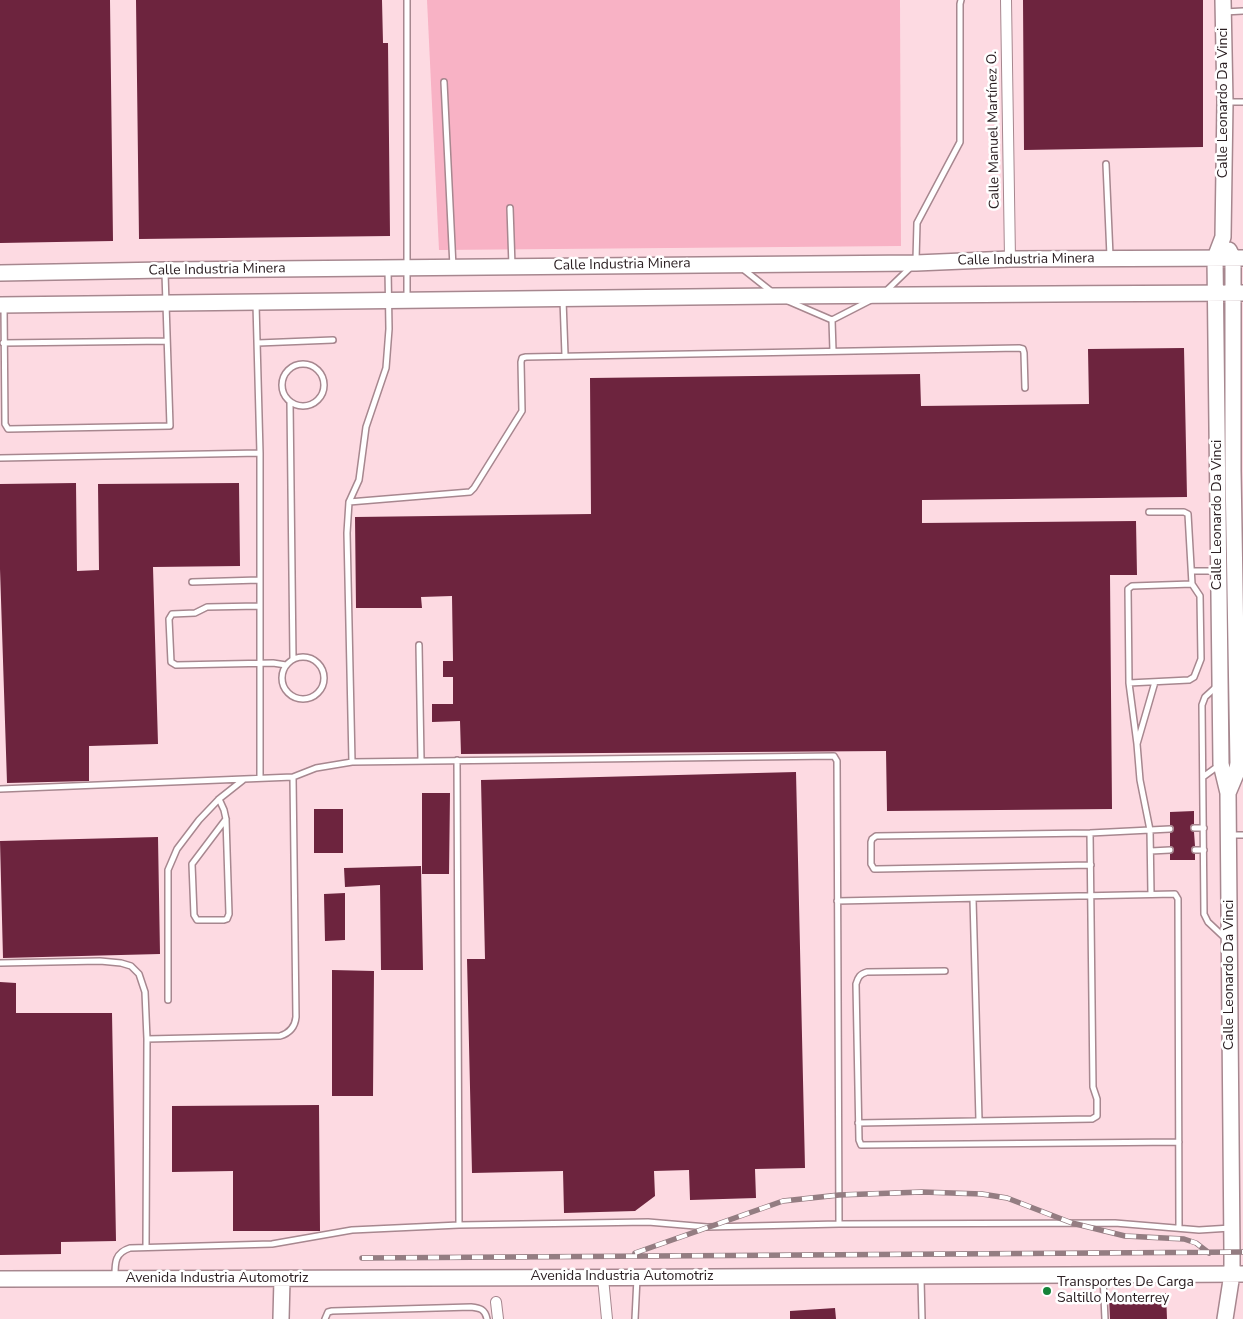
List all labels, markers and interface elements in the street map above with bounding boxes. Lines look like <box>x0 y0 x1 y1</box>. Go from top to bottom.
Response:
street label: Calle Leonardo Da Vinci <box>1216 28 1232 178</box>
street label: Calle Manuel Martínez O. <box>984 51 1004 209</box>
street label: Calle Industria Minera <box>957 250 1095 270</box>
street label: Calle Industria Minera <box>553 255 691 275</box>
street label: Calle Industria Minera <box>148 260 286 280</box>
street label: Calle Leonardo Da Vinci <box>1210 440 1226 590</box>
street label: Calle Leonardo Da Vinci <box>1222 900 1238 1050</box>
street label: Avenida Industria Automotriz <box>530 1269 714 1285</box>
street label: Avenida Industria Automotriz <box>125 1271 309 1287</box>
place label: Transportes De Carga Saltillo Monterrey <box>1057 1275 1194 1308</box>
marker: Transportes De Carga Saltillo Monterrey <box>1041 1285 1053 1297</box>

